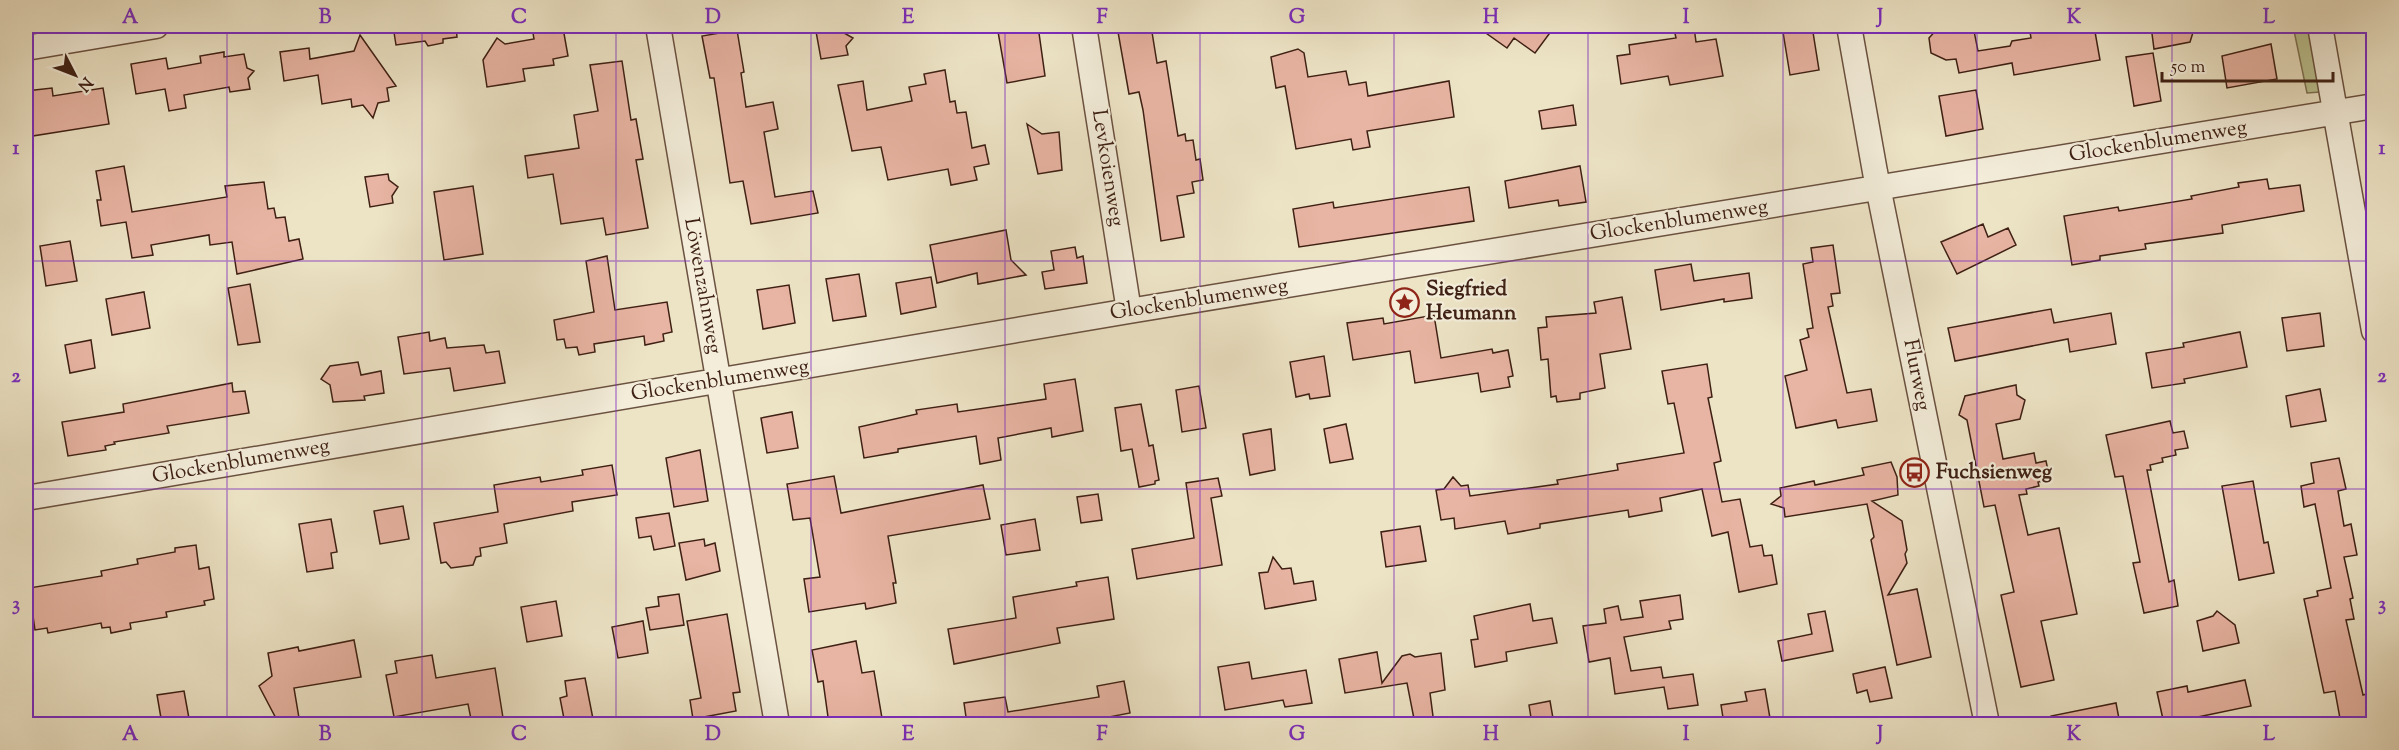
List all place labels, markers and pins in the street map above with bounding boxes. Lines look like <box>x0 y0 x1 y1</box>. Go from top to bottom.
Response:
place label: Siegfried Heumann <box>1426 275 1517 329</box>
place icon: Siegfried Heumann <box>1389 286 1421 318</box>
bus stop icon: Fuchsienweg <box>1899 457 1931 489</box>
place label: Fuchsienweg <box>1936 458 2053 488</box>

